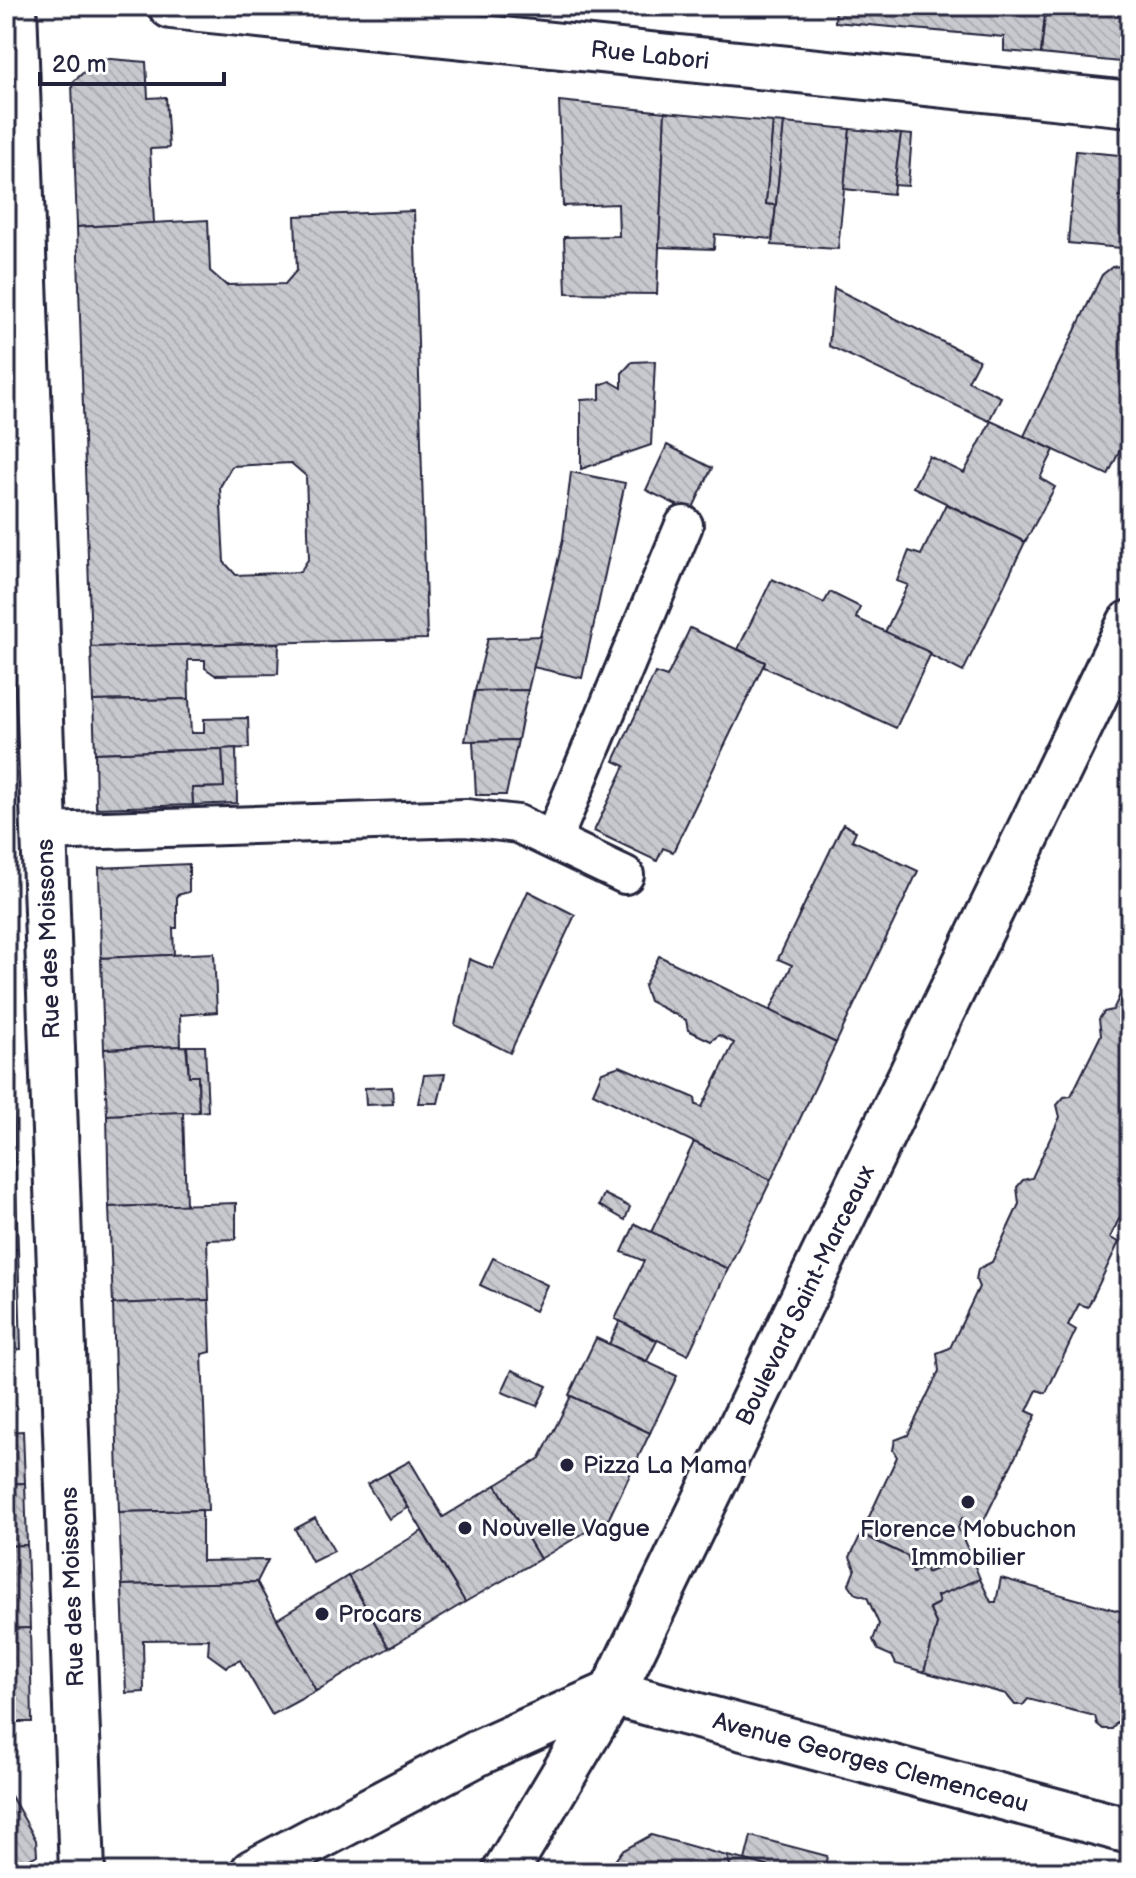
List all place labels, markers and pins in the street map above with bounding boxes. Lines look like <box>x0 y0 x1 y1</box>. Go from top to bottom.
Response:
place label: Pizza La Mama <box>583 1451 747 1480</box>
marker: Pizza La Mama <box>558 1456 576 1474</box>
marker: Florence Mobuchon Immobilier <box>959 1493 977 1511</box>
place label: Nouvelle Vague <box>481 1514 650 1543</box>
place label: Florence Mobuchon Immobilier <box>860 1515 1076 1572</box>
marker: Nouvelle Vague <box>456 1519 474 1537</box>
place label: Procars <box>338 1600 422 1629</box>
marker: Procars <box>313 1605 331 1623</box>

